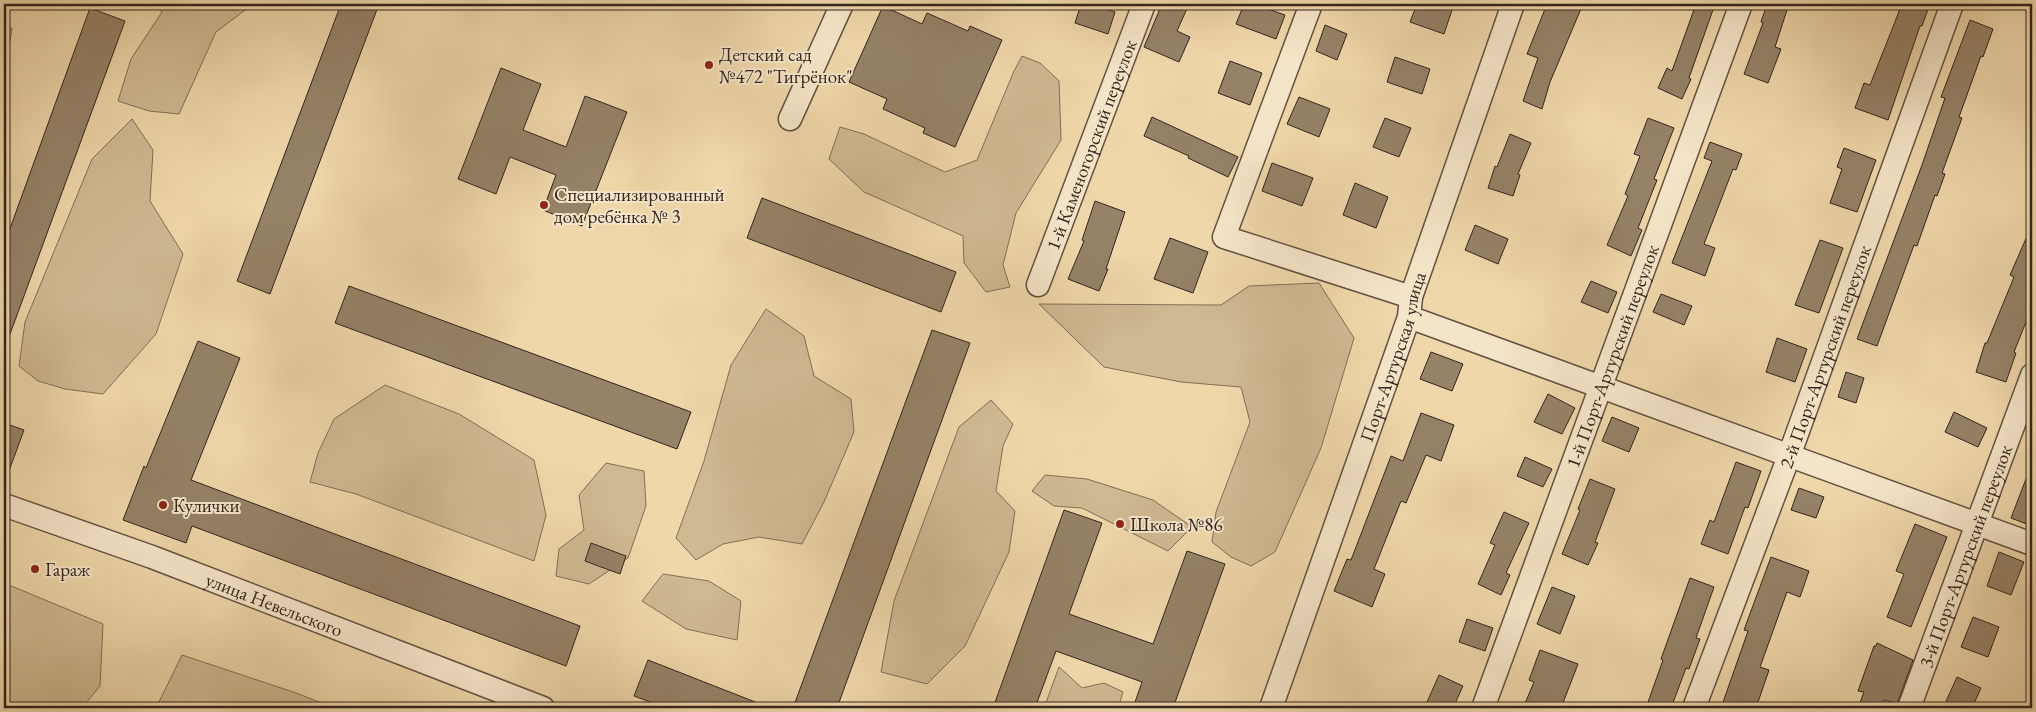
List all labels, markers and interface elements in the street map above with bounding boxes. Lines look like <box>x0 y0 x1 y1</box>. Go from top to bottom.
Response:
street label: 1-й Каменогорский переулок <box>1040 36 1142 253</box>
place label: Детский сад №472 "Тигрёнок" <box>719 42 852 89</box>
marker: Детский сад №472 "Тигрёнок" <box>703 59 715 71</box>
place label: Специализированный дом ребёнка № 3 <box>554 182 725 229</box>
marker: Специализированный дом ребёнка № 3 <box>538 199 550 211</box>
street label: 1-й Порт-Артурский переулок <box>1560 241 1664 471</box>
street label: 2-й Порт-Артурский переулок <box>1773 242 1877 472</box>
street label: Порт-Артурская улица <box>1353 268 1432 445</box>
street label: 3-й Порт-Артурский переулок <box>1913 441 2018 671</box>
place label: Кулички <box>173 493 239 518</box>
marker: Кулички <box>157 499 169 511</box>
place label: Школа №86 <box>1130 512 1223 537</box>
marker: Школа №86 <box>1114 518 1126 530</box>
place label: Гараж <box>45 557 91 582</box>
marker: Гараж <box>29 563 41 575</box>
street label: улица Невельского <box>202 566 346 642</box>

